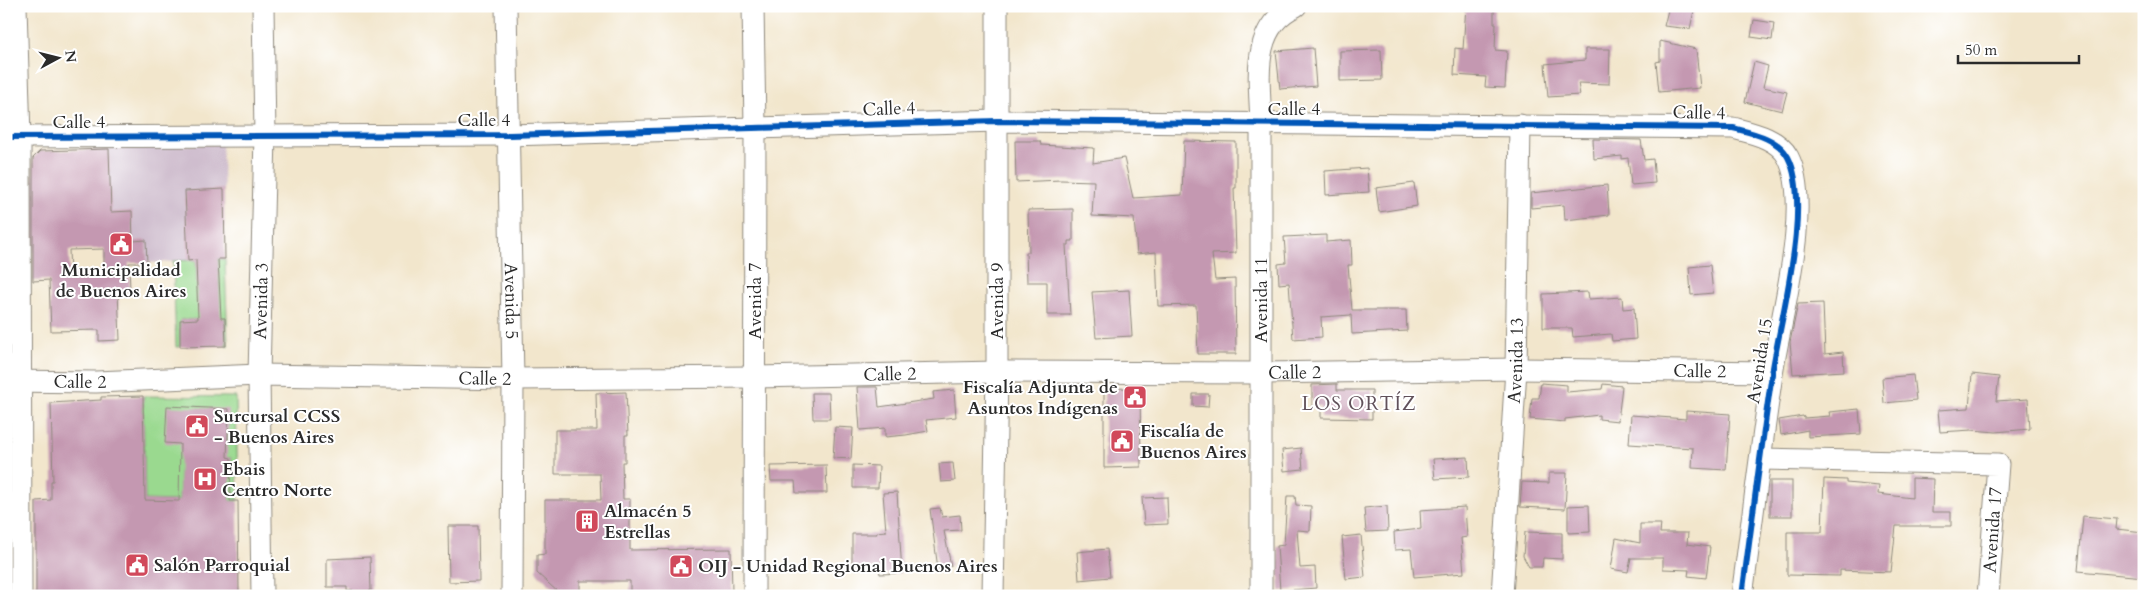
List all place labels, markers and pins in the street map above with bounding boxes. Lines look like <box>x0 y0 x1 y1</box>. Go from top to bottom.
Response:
public building icon: Municipalidad de Buenos Aires <box>108 231 134 257</box>
place label: Municipalidad de Buenos Aires <box>56 258 186 304</box>
place label: Fiscalía Adjunta de Asuntos Indígenas <box>963 375 1118 421</box>
public building icon: Fiscalía Adjunta de Asuntos Indígenas <box>1122 384 1148 410</box>
place label: Surcursal CCSS - Buenos Aires <box>214 404 340 450</box>
public building icon: Surcursal CCSS - Buenos Aires <box>184 413 210 439</box>
place label: Fiscalía de Buenos Aires <box>1140 419 1247 465</box>
public building icon: Fiscalía de Buenos Aires <box>1109 428 1135 454</box>
place label: Ebais Centro Norte <box>222 457 332 503</box>
hospital icon: Ebais Centro Norte <box>192 466 218 492</box>
place label: Almacén 5 Estrellas <box>604 499 692 545</box>
building icon: Almacén 5 Estrellas <box>574 508 600 534</box>
public building icon: Salón Parroquial <box>124 552 150 578</box>
place label: Salón Parroquial <box>154 553 290 578</box>
public building icon: OIJ - Unidad Regional Buenos Aires <box>668 553 694 579</box>
place label: OIJ - Unidad Regional Buenos Aires <box>698 554 998 579</box>

